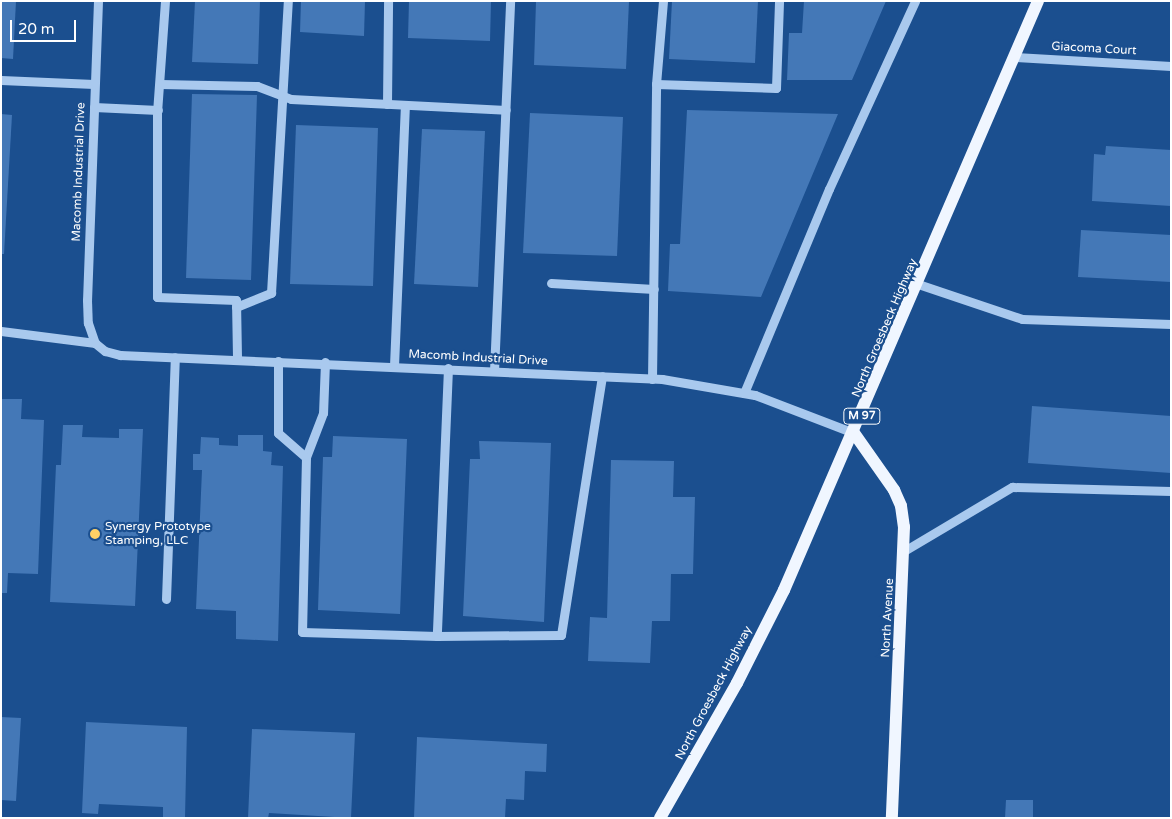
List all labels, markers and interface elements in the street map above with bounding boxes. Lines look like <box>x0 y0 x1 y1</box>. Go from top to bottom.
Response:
scale bar <box>12 10 79 42</box>
text: 20 m <box>18 20 55 38</box>
street label: Giacoma Court <box>1051 40 1137 58</box>
street label: Macomb Industrial Drive <box>69 102 89 242</box>
street label: North Groesbeck Highway <box>849 256 921 400</box>
street label: Macomb Industrial Drive <box>408 347 548 369</box>
road number: M 97 <box>843 408 881 424</box>
place label: Synergy Prototype Stamping, LLC <box>105 520 211 548</box>
marker: Synergy Prototype Stamping, LLC <box>89 528 101 540</box>
street label: North Avenue <box>879 578 897 658</box>
street label: North Groesbeck Highway <box>673 624 755 762</box>

